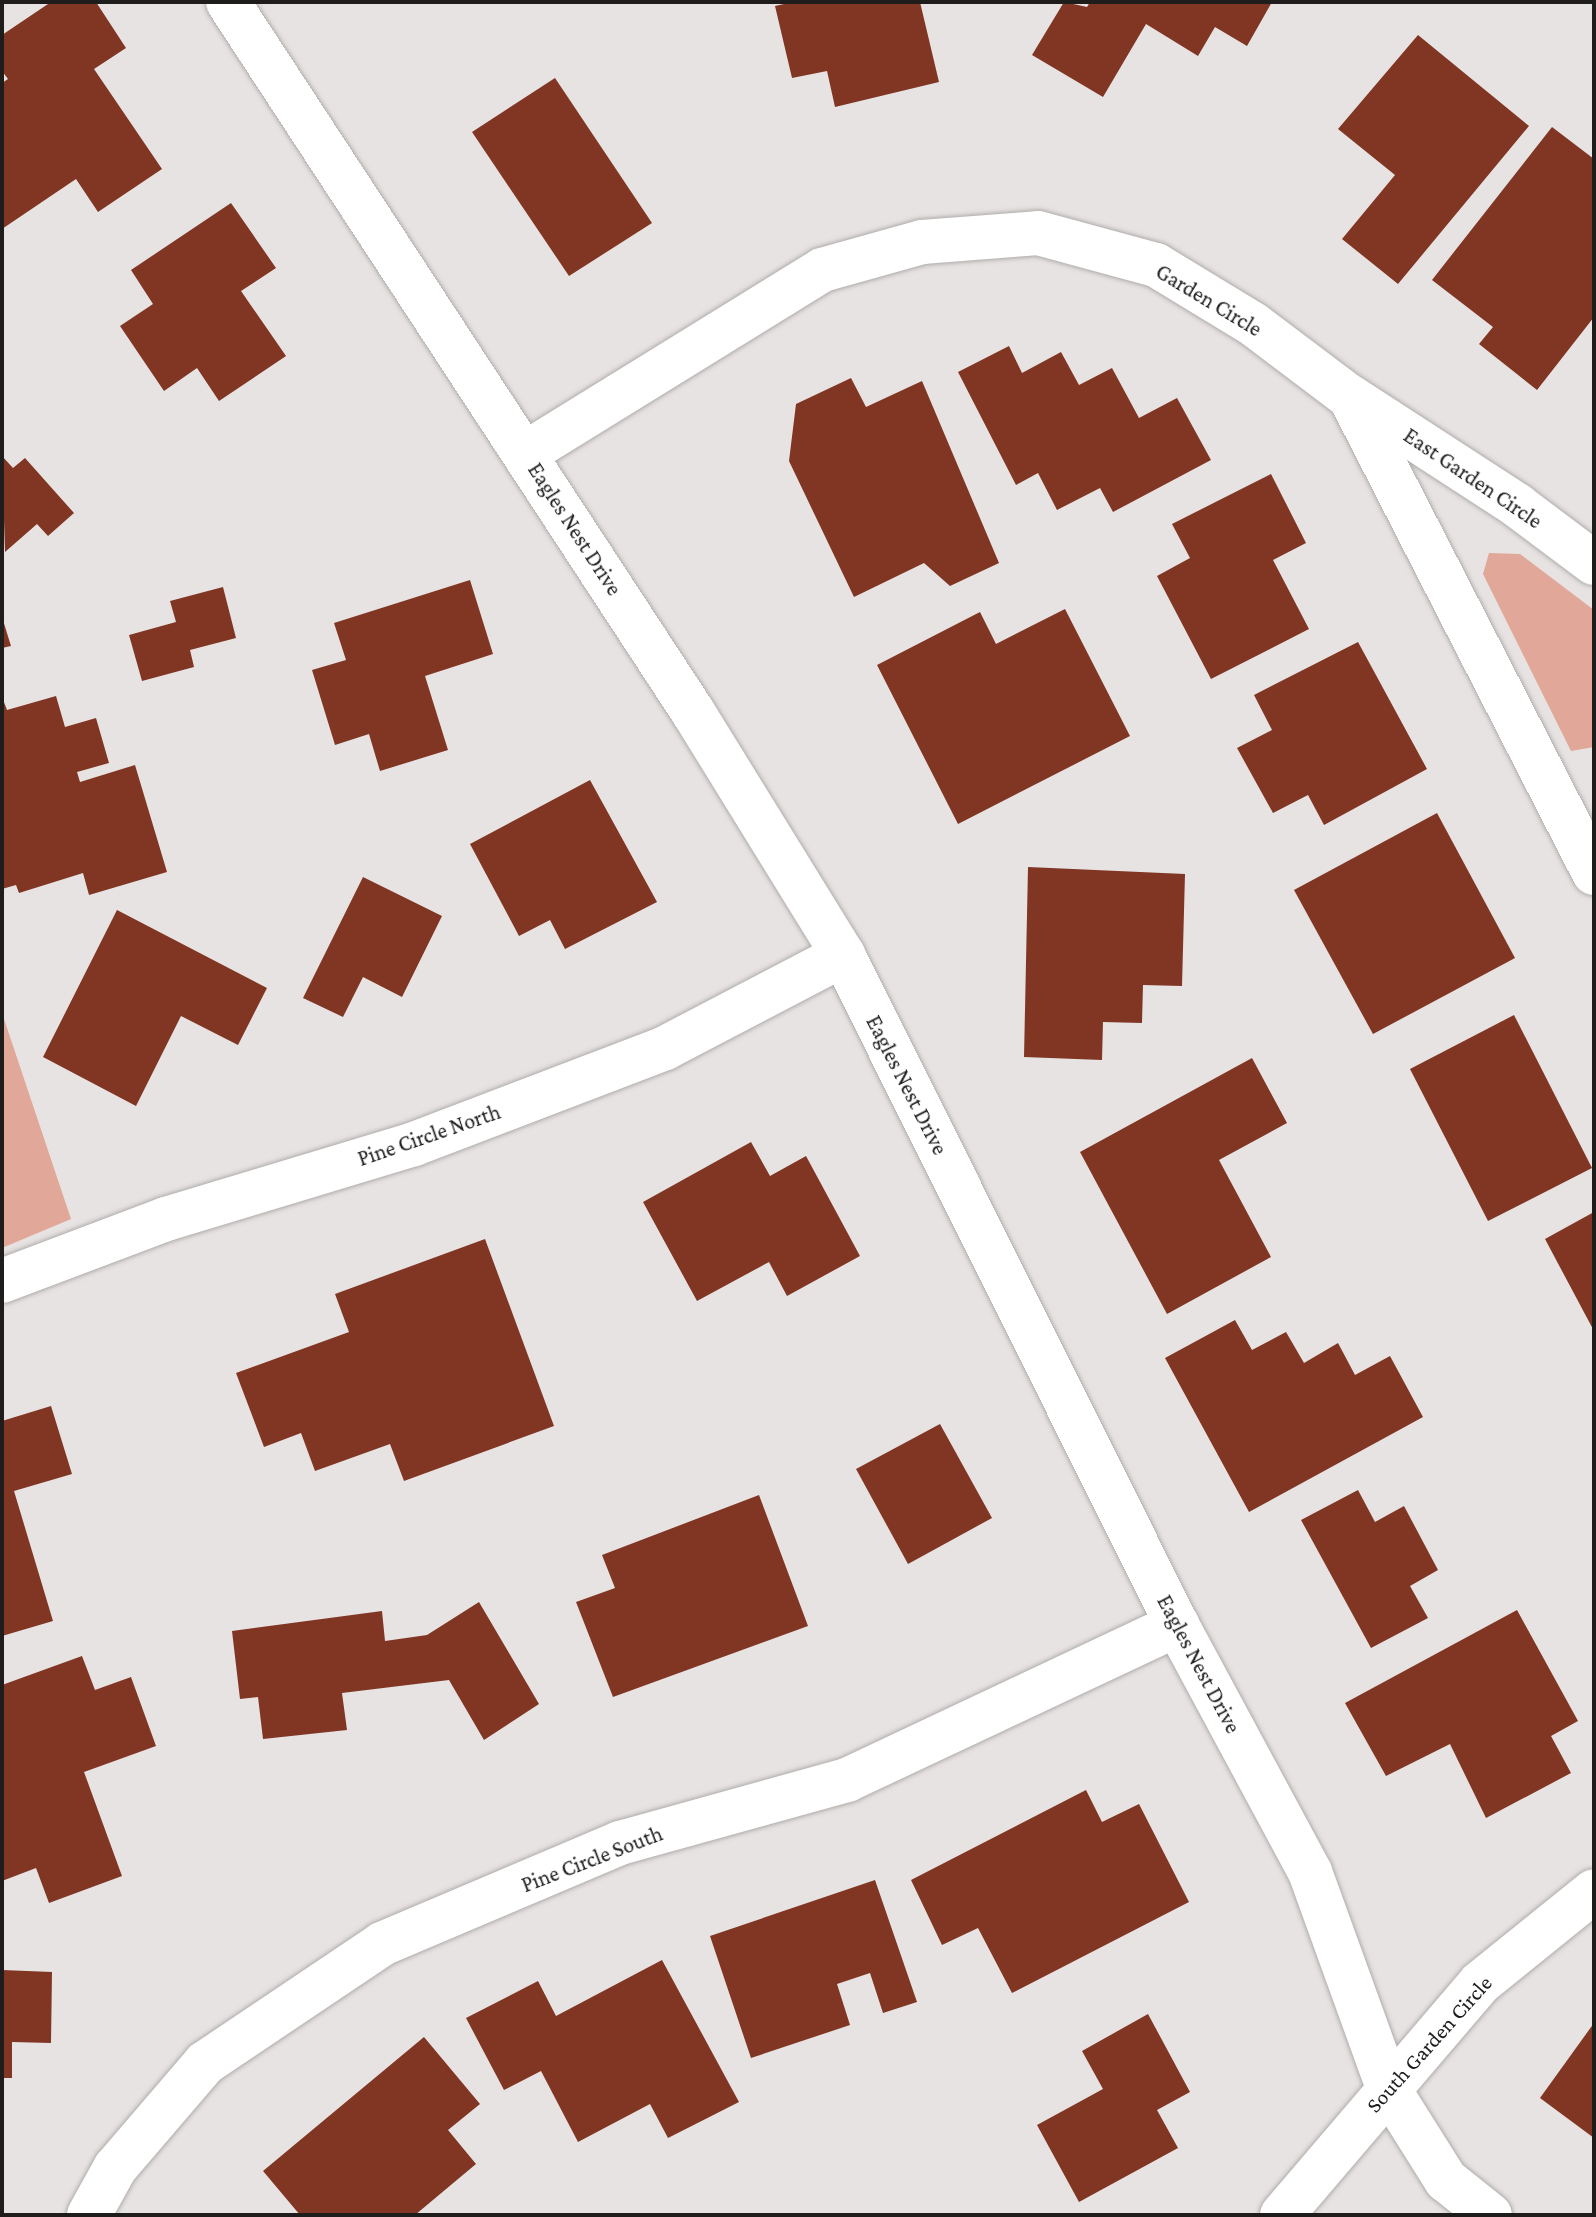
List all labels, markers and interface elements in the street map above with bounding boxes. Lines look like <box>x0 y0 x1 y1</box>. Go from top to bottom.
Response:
street label: Garden Circle <box>1151 258 1267 342</box>
street label: East Garden Circle <box>1399 422 1547 534</box>
street label: Eagles Nest Drive <box>522 458 628 600</box>
street label: Eagles Nest Drive <box>861 1011 953 1159</box>
street label: Pine Circle North <box>354 1098 504 1172</box>
street label: Eagles Nest Drive <box>1151 1590 1247 1738</box>
street label: Pine Circle South <box>518 1820 666 1898</box>
street label: South Garden Circle <box>1361 1970 1497 2118</box>

